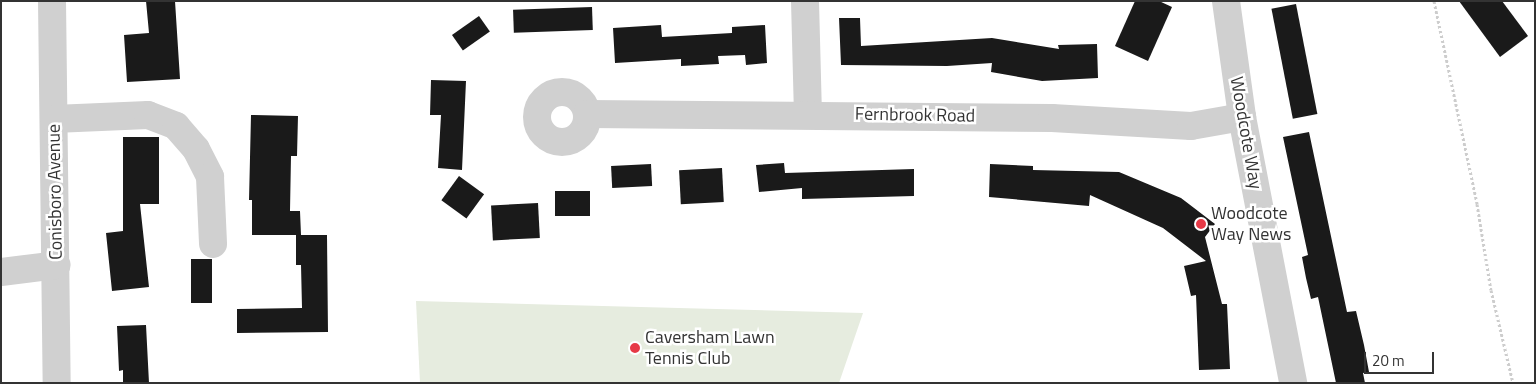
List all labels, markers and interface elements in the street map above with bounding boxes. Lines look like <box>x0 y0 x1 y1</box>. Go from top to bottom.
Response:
street label: Woodcote Way <box>1225 75 1267 191</box>
street label: Fernbrook Road <box>855 103 975 127</box>
street label: Conisboro Avenue <box>43 124 67 260</box>
place label: Woodcote Way News <box>1211 203 1291 245</box>
marker: Woodcote Way News <box>1195 218 1207 230</box>
place label: Caversham Lawn Tennis Club <box>645 327 775 369</box>
marker: Caversham Lawn Tennis Club <box>629 342 641 354</box>
scale bar <box>1366 342 1436 374</box>
text: 20 m <box>1372 349 1405 372</box>

